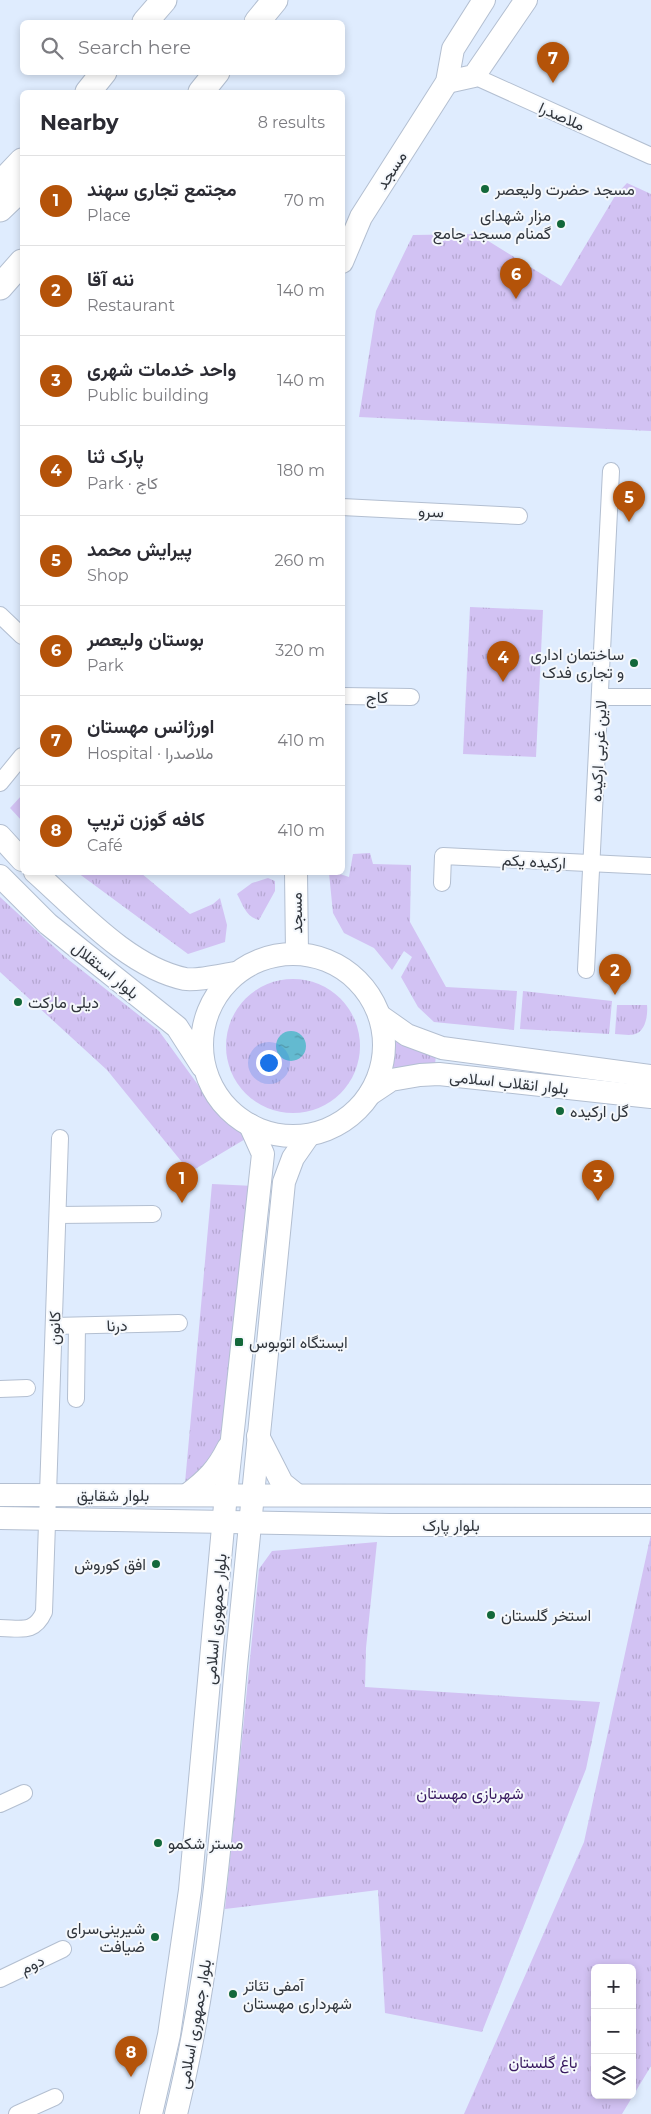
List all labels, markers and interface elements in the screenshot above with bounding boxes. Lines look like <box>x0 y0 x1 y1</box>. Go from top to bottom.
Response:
search box <box>20 20 345 75</box>
icon: search <box>38 34 66 62</box>
text: Search here <box>78 36 191 59</box>
pin: 7 <box>537 42 569 83</box>
street label: ملاصدرا <box>536 98 588 136</box>
text: Nearby <box>40 110 119 135</box>
text: 8 results <box>258 113 325 132</box>
street label: مسجد <box>372 148 411 193</box>
text: مجتمع تجاری سهند <box>87 178 236 201</box>
place label: مسجد حضرت ولیعصر <box>494 180 635 200</box>
marker: مسجد حضرت ولیعصر <box>479 183 491 195</box>
text: 1 <box>53 191 59 210</box>
text: 70 m <box>284 191 325 210</box>
text: Place <box>87 206 131 225</box>
place label: مزار شهدای گمنام مسجد جامع <box>433 206 551 245</box>
marker: مزار شهدای گمنام مسجد جامع <box>555 218 567 230</box>
pin: 6 <box>500 258 532 299</box>
text: ننه آقا <box>87 268 134 291</box>
text: 2 <box>51 281 61 300</box>
text: 140 m <box>277 281 325 300</box>
text: Restaurant <box>87 296 175 315</box>
text: واحد خدمات شهری <box>87 358 236 381</box>
text: 3 <box>51 371 61 390</box>
text: 140 m <box>277 371 325 390</box>
text: Public building <box>87 386 209 405</box>
text: پارک ثنا <box>87 445 144 468</box>
text: 4 <box>50 461 62 480</box>
text: 180 m <box>277 461 325 480</box>
text: Park · کاج <box>87 474 158 493</box>
pin: 5 <box>613 481 645 522</box>
street label: سرو <box>418 501 444 523</box>
text: پیرایش محمد <box>87 538 192 561</box>
text: 5 <box>51 551 61 570</box>
text: 260 m <box>274 551 325 570</box>
text: Shop <box>87 566 129 585</box>
text: بوستان ولیعصر <box>87 628 204 651</box>
text: 6 <box>51 641 61 660</box>
text: 320 m <box>275 641 325 660</box>
pin: 4 <box>487 641 519 682</box>
place label: ساختمان اداری و تجاری فدک <box>531 645 624 683</box>
text: Park <box>87 656 124 675</box>
marker: ساختمان اداری و تجاری فدک <box>628 657 640 669</box>
street label: کاج <box>366 688 388 709</box>
street label: لاین غربی ارکیده <box>586 700 612 802</box>
text: اورژانس مهستان <box>87 715 215 738</box>
text: 7 <box>51 731 61 750</box>
text: 410 m <box>277 731 325 750</box>
text: Hospital · ملاصدرا <box>87 744 213 763</box>
text: کافه گوزن تریپ <box>87 808 205 831</box>
text: 8 <box>51 821 61 840</box>
text: 410 m <box>277 821 325 840</box>
text: Café <box>87 836 123 855</box>
street label: ارکیده یکم <box>501 850 566 874</box>
street label: مسجد <box>287 892 306 934</box>
street label: بلوار استقلال <box>68 938 143 1004</box>
pin: 2 <box>599 954 631 995</box>
place label: دیلی مارکت <box>28 993 99 1013</box>
marker: دیلی مارکت <box>12 996 24 1008</box>
your location <box>256 1050 282 1076</box>
street label: بلوار انقلاب اسلامی <box>448 1067 569 1099</box>
place label: گل ارکیده <box>570 1102 629 1122</box>
marker: گل ارکیده <box>554 1105 566 1117</box>
pin: 3 <box>582 1160 614 1201</box>
pin: 1 <box>166 1162 198 1203</box>
street label: کانون <box>44 1311 66 1345</box>
street label: درنا <box>106 1316 128 1336</box>
place label: ایستگاه اتوبوس <box>249 1333 348 1353</box>
marker: ایستگاه اتوبوس <box>233 1336 245 1348</box>
street label: بلوار شقایق <box>77 1486 149 1506</box>
street label: بلوار پارک <box>422 1516 480 1537</box>
street label: بلوار جمهوری اسلامی <box>200 1553 232 1685</box>
place label: افق کوروش <box>74 1555 146 1575</box>
marker: افق کوروش <box>150 1558 162 1570</box>
place label: استخر گلستان <box>501 1606 591 1626</box>
marker: استخر گلستان <box>485 1609 497 1621</box>
park label: شهربازی مهستان <box>416 1784 524 1804</box>
place label: مستر شکمو <box>168 1834 243 1854</box>
marker: مستر شکمو <box>152 1837 164 1849</box>
place label: شیرینی‌سرای ضیافت <box>66 1919 145 1956</box>
marker: شیرینی‌سرای ضیافت <box>149 1931 161 1943</box>
street label: دوم <box>17 1951 48 1979</box>
street label: بلوار جمهوری اسلامی <box>174 1958 216 2091</box>
map controls <box>591 1964 636 2099</box>
button: + <box>591 1964 636 2009</box>
place label: آمفی تئاتر شهرداری مهستان <box>242 1976 352 2014</box>
marker: آمفی تئاتر شهرداری مهستان <box>227 1988 239 2000</box>
button: − <box>591 2009 636 2054</box>
pin: 8 <box>115 2036 147 2077</box>
park label: باغ گلستان <box>508 2053 578 2074</box>
button: layers <box>591 2054 636 2099</box>

